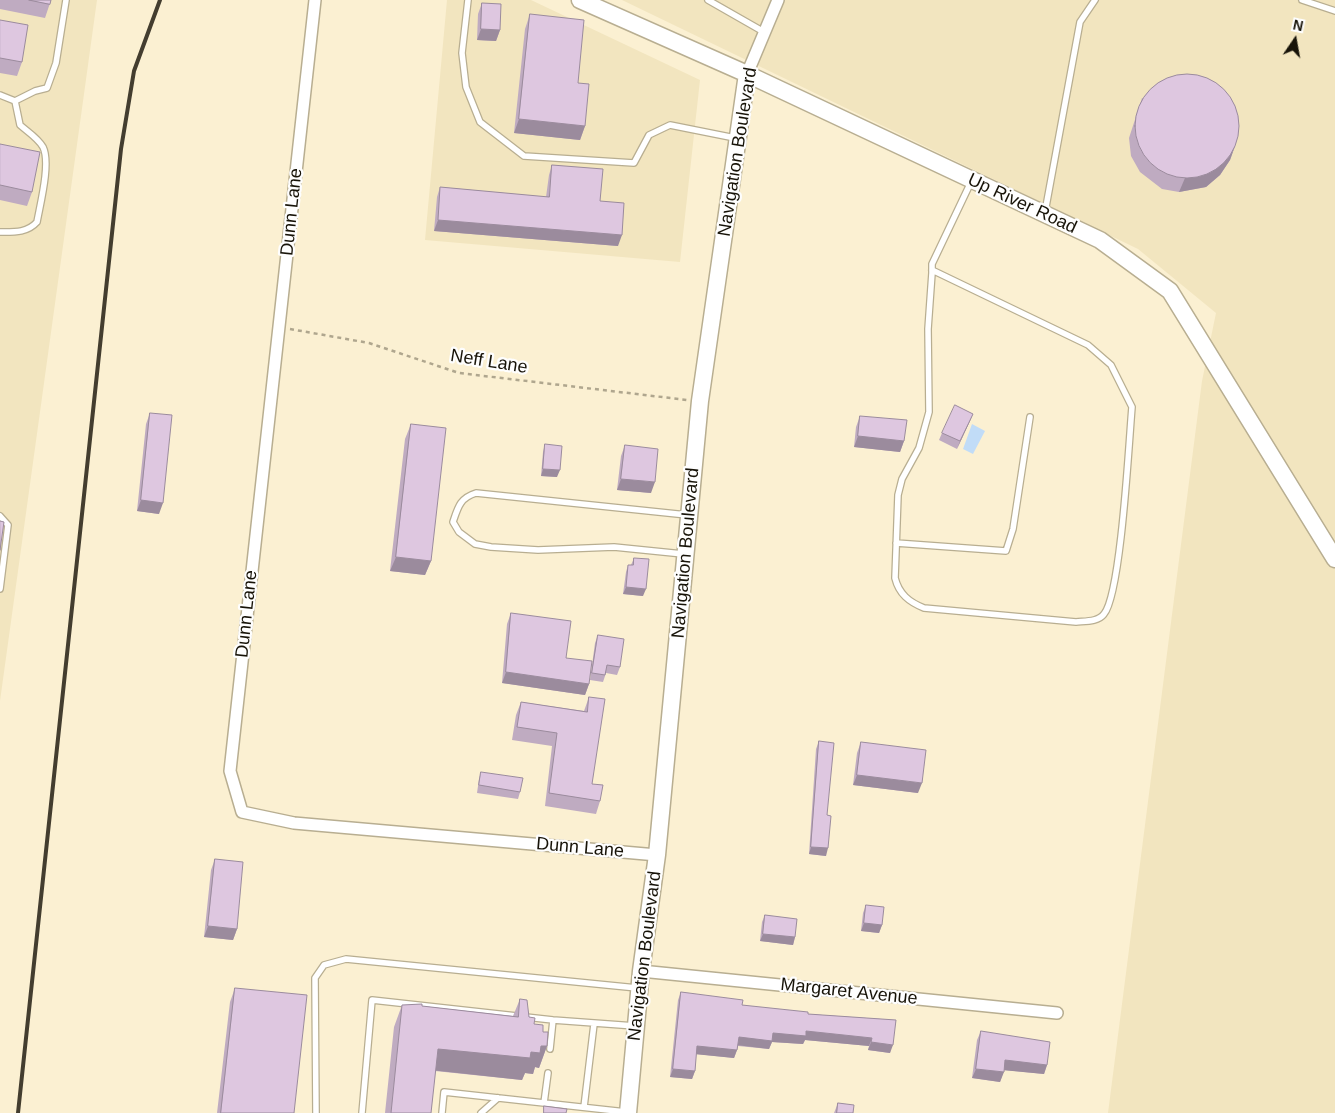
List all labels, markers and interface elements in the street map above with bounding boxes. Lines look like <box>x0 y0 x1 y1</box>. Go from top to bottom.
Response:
north arrow <box>1270 15 1320 65</box>
text: N <box>1292 16 1305 34</box>
street label: Navigation Boulevard <box>714 66 762 238</box>
street label: Dunn Lane <box>277 167 307 257</box>
street label: Up River Road <box>964 169 1080 239</box>
street label: Neff Lane <box>449 345 529 379</box>
street label: Navigation Boulevard <box>668 467 704 639</box>
street label: Dunn Lane <box>232 569 262 659</box>
street label: Dunn Lane <box>535 833 625 863</box>
street label: Navigation Boulevard <box>624 870 666 1042</box>
street label: Margaret Avenue <box>779 974 919 1010</box>

